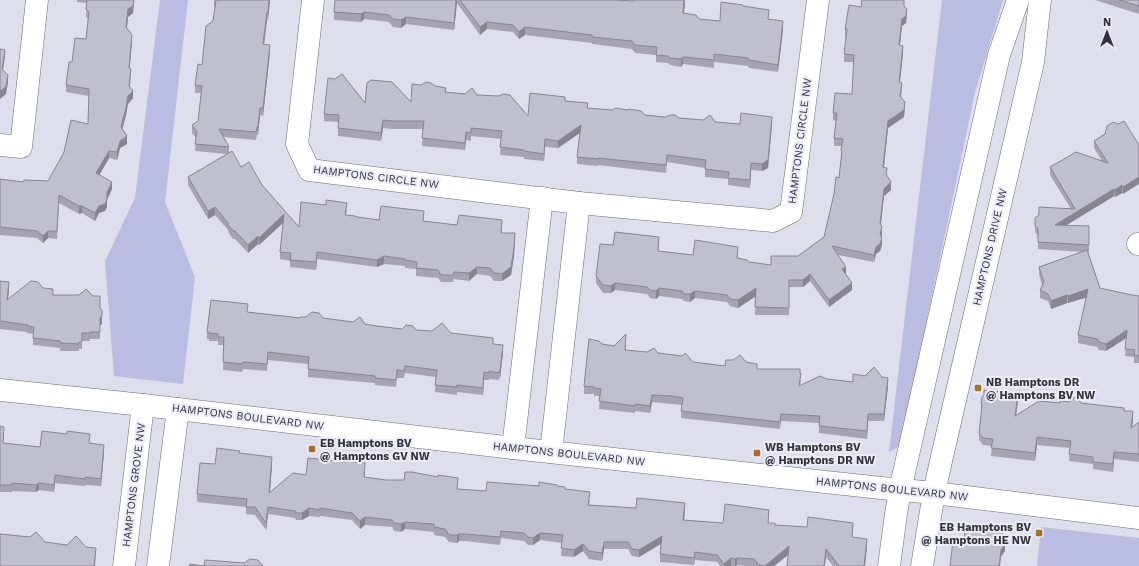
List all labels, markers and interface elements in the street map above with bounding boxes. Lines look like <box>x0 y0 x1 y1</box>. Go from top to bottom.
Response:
north arrow <box>1087 12 1127 52</box>
text: N <box>1103 16 1111 29</box>
street label: HAMPTONS CIRCLE NW <box>786 77 814 205</box>
street label: HAMPTONS CIRCLE NW <box>312 163 440 191</box>
street label: HAMPTONS DRIVE NW <box>970 187 1010 307</box>
place label: NB Hamptons DR @ Hamptons BV NW <box>986 376 1095 402</box>
marker: NB Hamptons DR @ Hamptons BV NW <box>973 383 983 393</box>
street label: HAMPTONS BOULEVARD NW <box>171 401 325 433</box>
street label: HAMPTONS GROVE NW <box>120 422 148 548</box>
place label: EB Hamptons BV @ Hamptons GV NW <box>320 437 430 463</box>
street label: HAMPTONS BOULEVARD NW <box>492 440 646 469</box>
place label: WB Hamptons BV @ Hamptons DR NW <box>765 441 875 467</box>
marker: EB Hamptons BV @ Hamptons GV NW <box>307 444 317 454</box>
marker: WB Hamptons BV @ Hamptons DR NW <box>752 448 762 458</box>
street label: HAMPTONS BOULEVARD NW <box>815 475 969 504</box>
place label: EB Hamptons BV @ Hamptons HE NW <box>921 521 1031 547</box>
marker: EB Hamptons BV @ Hamptons HE NW <box>1034 528 1044 538</box>

